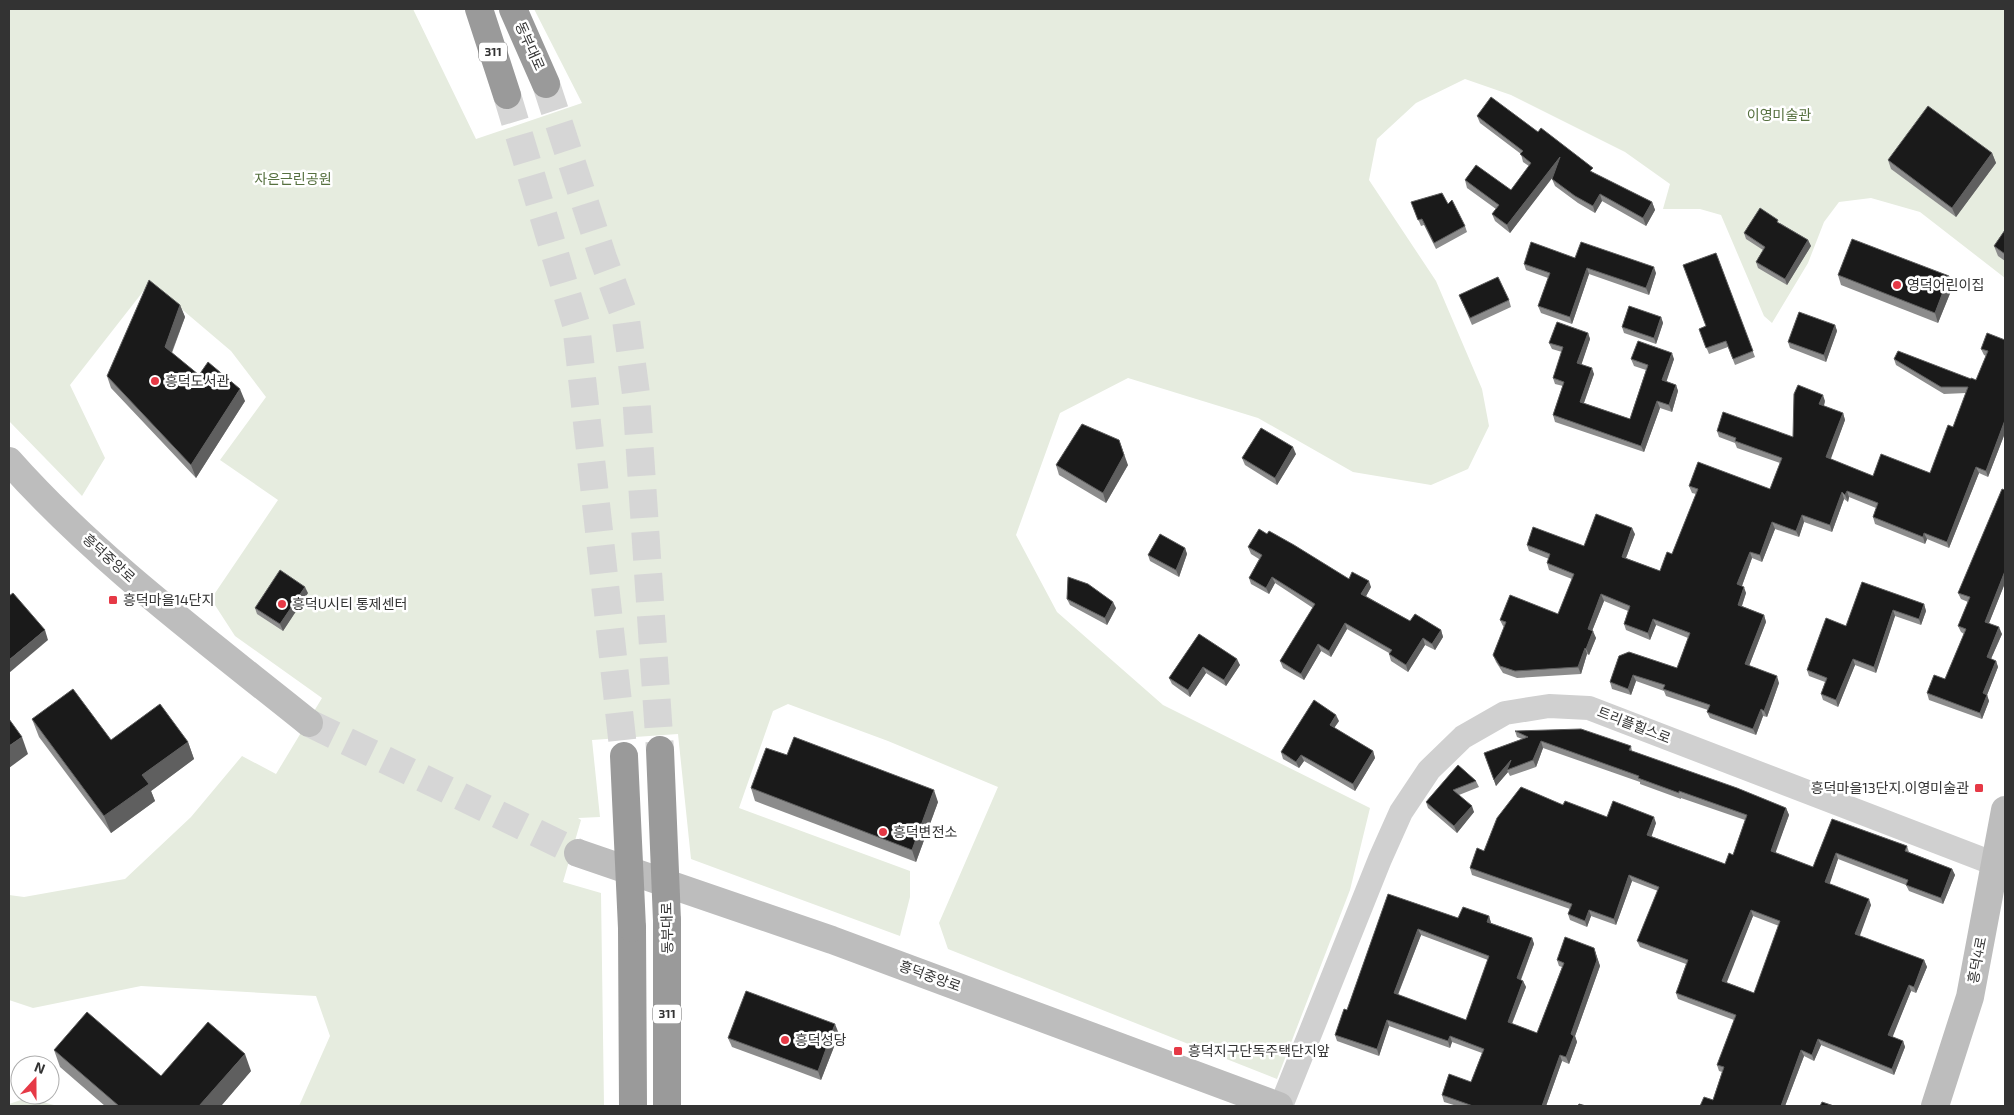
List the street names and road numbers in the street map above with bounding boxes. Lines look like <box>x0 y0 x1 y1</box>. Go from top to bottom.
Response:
street label: 동부대로 <box>512 19 549 73</box>
road number: 311 <box>479 42 507 62</box>
street label: 흥덕중앙로 <box>80 530 139 586</box>
street label: 트리플힐스로 <box>1595 703 1673 746</box>
street label: 동부대로 <box>658 902 675 954</box>
street label: 흥덕4로 <box>1964 935 1989 985</box>
street label: 흥덕중앙로 <box>897 957 963 995</box>
road number: 311 <box>653 1004 681 1024</box>

